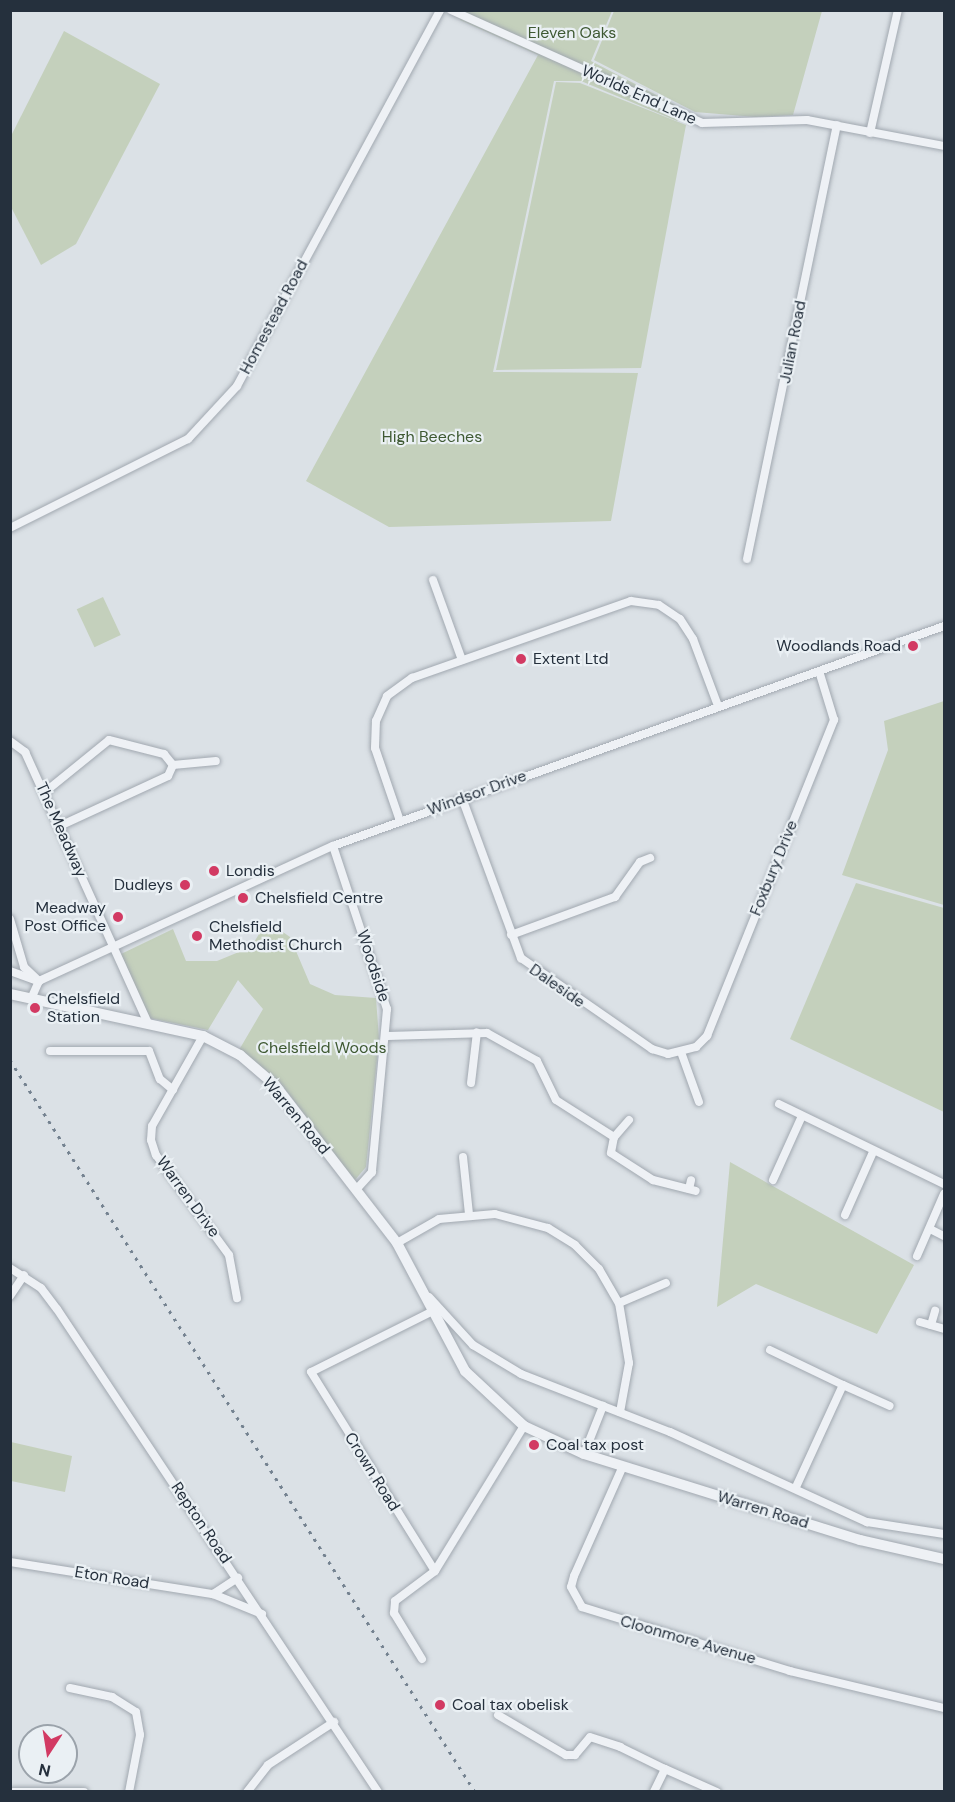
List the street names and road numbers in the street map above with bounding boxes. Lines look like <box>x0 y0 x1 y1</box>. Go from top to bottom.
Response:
street label: Worlds End Lane <box>579 61 699 129</box>
street label: Homestead Road <box>236 257 312 377</box>
street label: Julian Road <box>776 299 810 385</box>
street label: Windsor Drive <box>425 766 529 820</box>
street label: The Meadway <box>31 779 91 881</box>
street label: Foxbury Drive <box>746 817 802 919</box>
street label: Woodside <box>352 928 394 1004</box>
street label: Daleside <box>526 960 588 1012</box>
street label: Warren Road <box>258 1074 334 1158</box>
street label: Warren Drive <box>152 1153 224 1241</box>
street label: Crown Road <box>340 1429 404 1515</box>
street label: Repton Road <box>167 1479 235 1567</box>
street label: Warren Road <box>715 1487 811 1533</box>
street label: Eton Road <box>73 1563 151 1593</box>
street label: Cloonmore Avenue <box>618 1611 758 1669</box>

